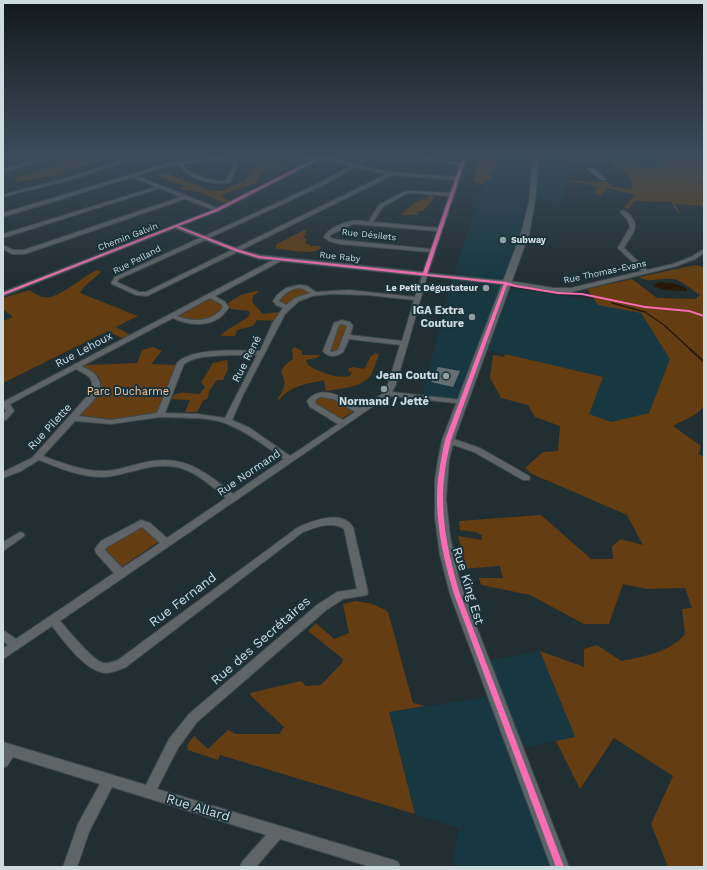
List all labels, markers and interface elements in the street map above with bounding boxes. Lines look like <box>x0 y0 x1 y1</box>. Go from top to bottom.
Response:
street label: Chemin Galvin <box>96 221 160 253</box>
street label: Rue Désilets <box>341 227 397 243</box>
marker: Subway <box>498 235 508 245</box>
place label: Subway <box>511 235 546 245</box>
street label: Rue Pelland <box>111 243 163 277</box>
street label: Rue Raby <box>319 249 361 265</box>
street label: Rue Thomas-Evans <box>563 258 647 286</box>
place label: Le Petit Dégustateur <box>386 283 478 293</box>
marker: Le Petit Dégustateur <box>481 283 491 293</box>
place label: IGA Extra Couture <box>413 304 464 330</box>
marker: IGA Extra Couture <box>467 312 477 322</box>
street label: Rue Lehoux <box>53 329 115 371</box>
street label: Rue René <box>230 333 264 385</box>
place label: Jean Coutu <box>376 369 438 383</box>
marker: Jean Coutu <box>441 371 451 381</box>
marker: Normand / Jetté <box>379 384 389 394</box>
park label: Parc Ducharme <box>87 385 169 399</box>
place label: Normand / Jetté <box>339 395 429 409</box>
street label: Rue Pilette <box>25 401 75 453</box>
street label: Rue Normand <box>215 447 283 499</box>
street label: Rue King Est <box>449 545 487 627</box>
street label: Rue Fernand <box>146 570 220 630</box>
street label: Rue des Secrétaires <box>208 594 314 688</box>
street label: Rue Allard <box>164 791 232 825</box>

